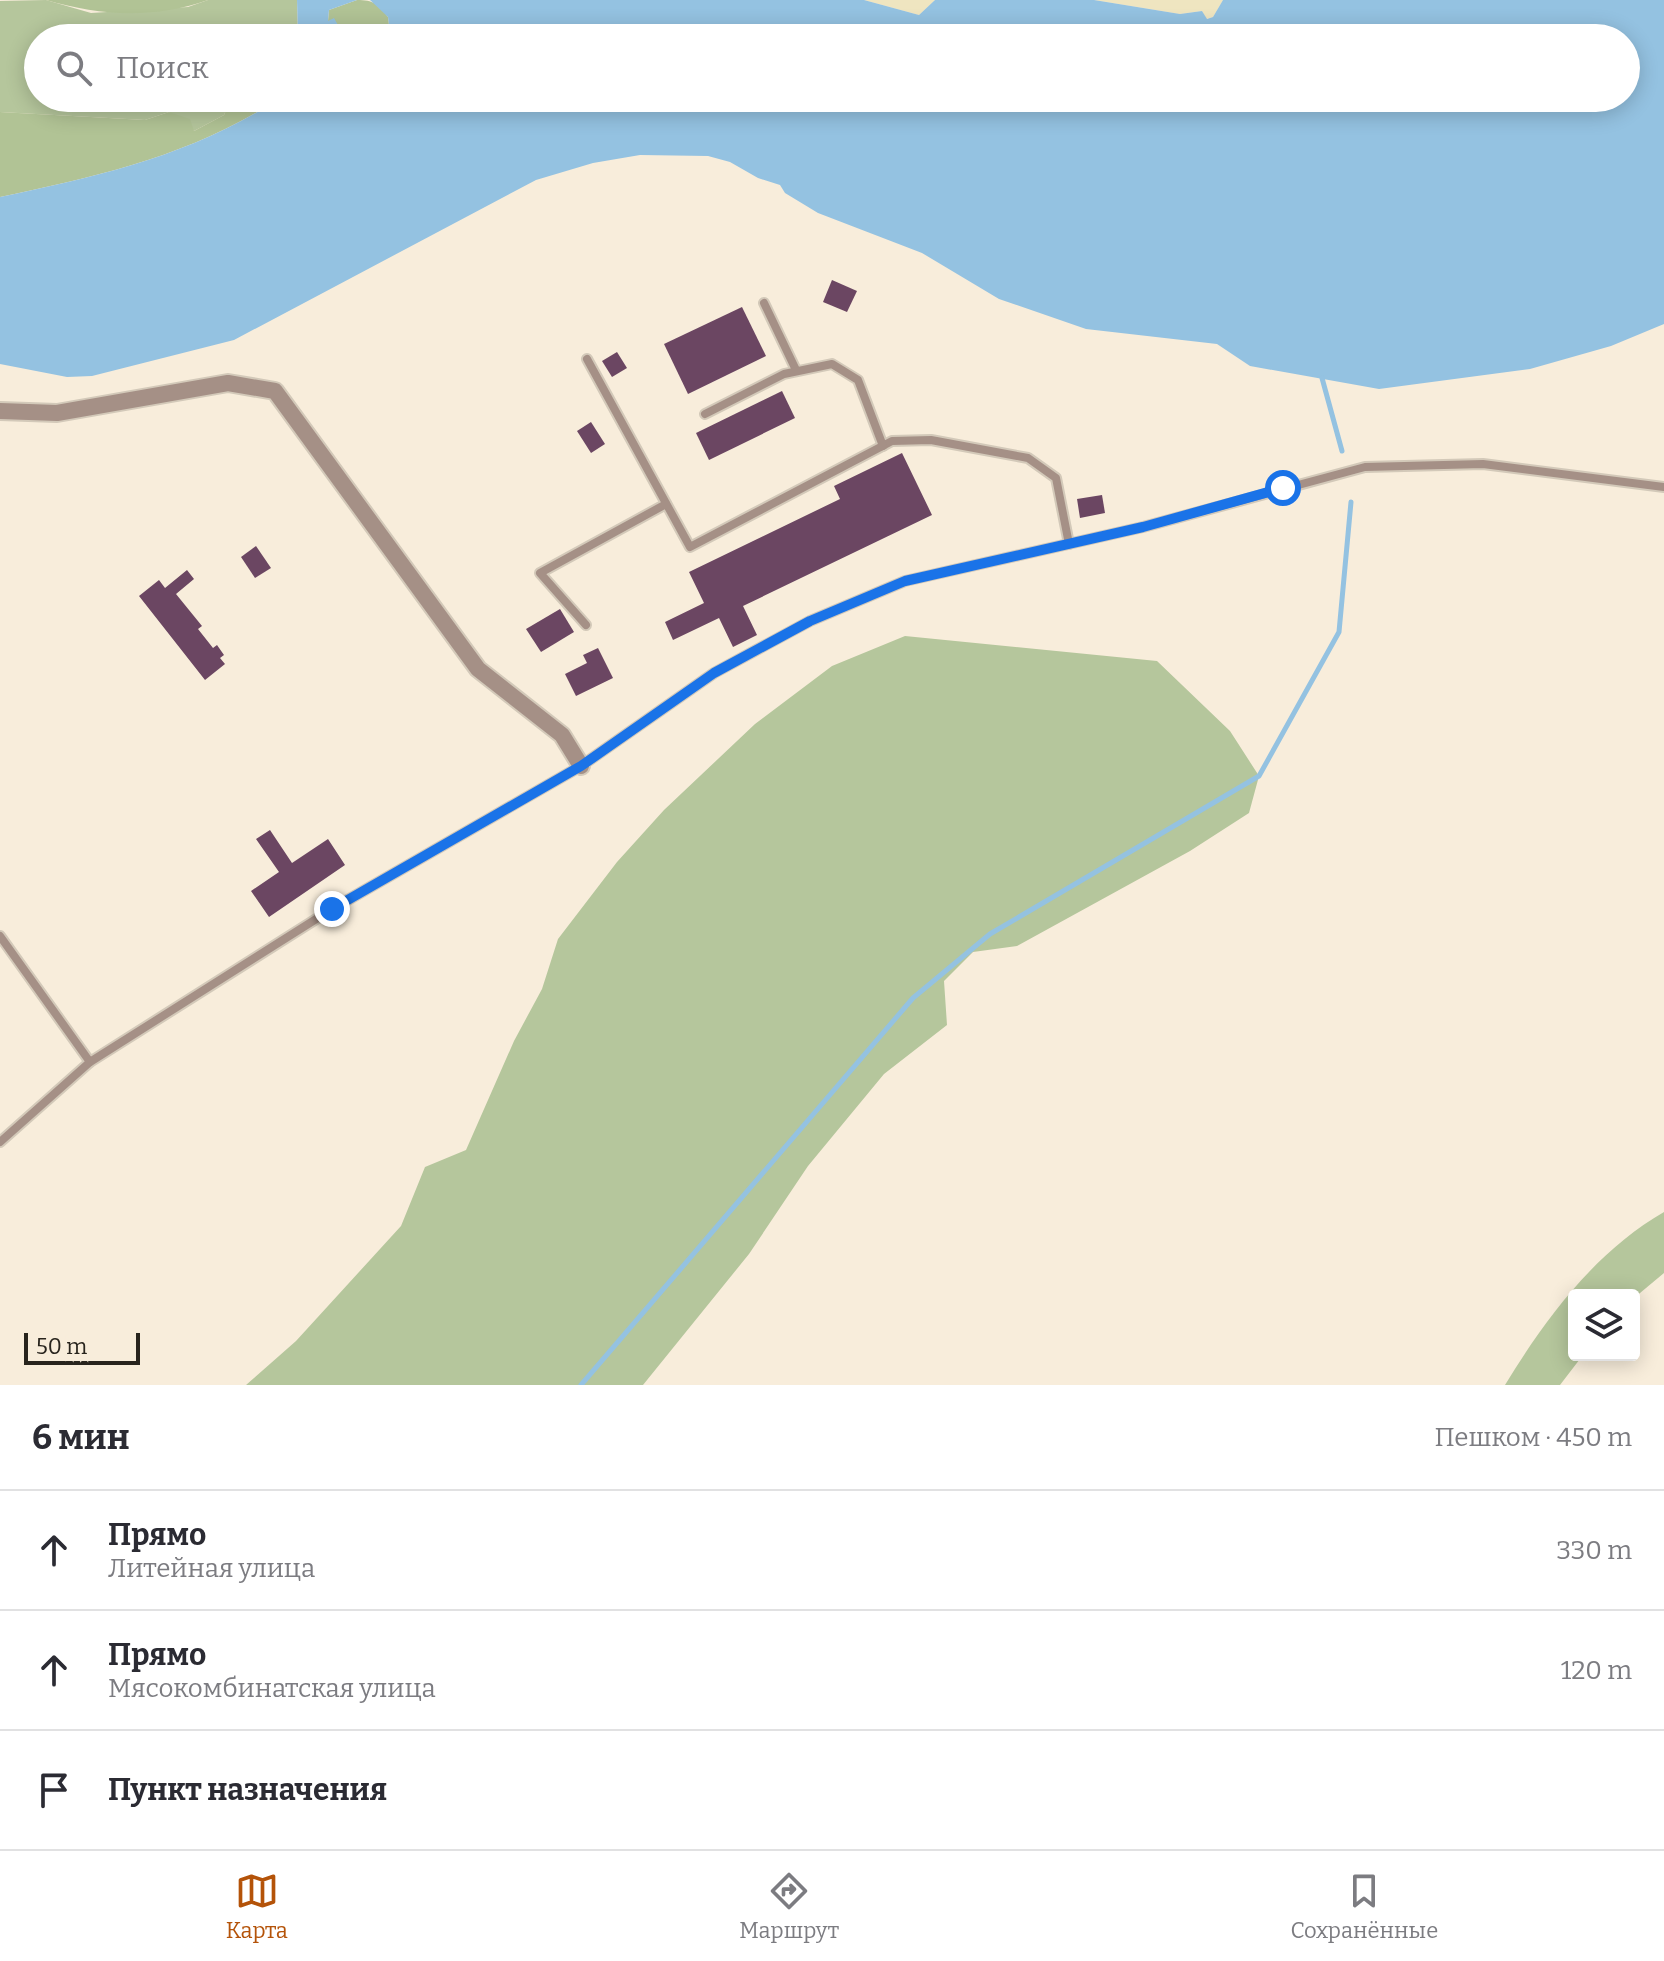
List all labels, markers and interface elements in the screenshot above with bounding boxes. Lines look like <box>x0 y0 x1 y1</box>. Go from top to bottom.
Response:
search box <box>24 24 1640 112</box>
icon: search <box>52 46 96 90</box>
text: Поиск <box>116 50 209 86</box>
route start <box>1265 470 1301 506</box>
route end <box>314 891 350 927</box>
map controls <box>1568 1289 1640 1361</box>
button: layers <box>1568 1289 1640 1361</box>
scale bar <box>24 1329 140 1365</box>
text: 50 m <box>36 1333 87 1360</box>
text: 6 мин <box>32 1417 129 1458</box>
text: Пешком · 450 m <box>1434 1422 1632 1453</box>
text: Прямо <box>108 1517 206 1553</box>
icon: ahead <box>32 1528 76 1572</box>
text: 330 m <box>1556 1535 1632 1566</box>
text: Литейная улица <box>108 1553 315 1584</box>
text: Прямо <box>108 1637 206 1673</box>
icon: ahead <box>32 1648 76 1692</box>
text: 120 m <box>1561 1655 1632 1686</box>
text: Мясокомбинатская улица <box>108 1673 436 1704</box>
icon: arrive <box>32 1768 76 1812</box>
text: Пункт назначения <box>108 1772 387 1808</box>
tab: Карта <box>226 1869 288 1944</box>
tab: Маршрут <box>739 1869 839 1944</box>
tab: Сохранённые <box>1290 1869 1438 1944</box>

